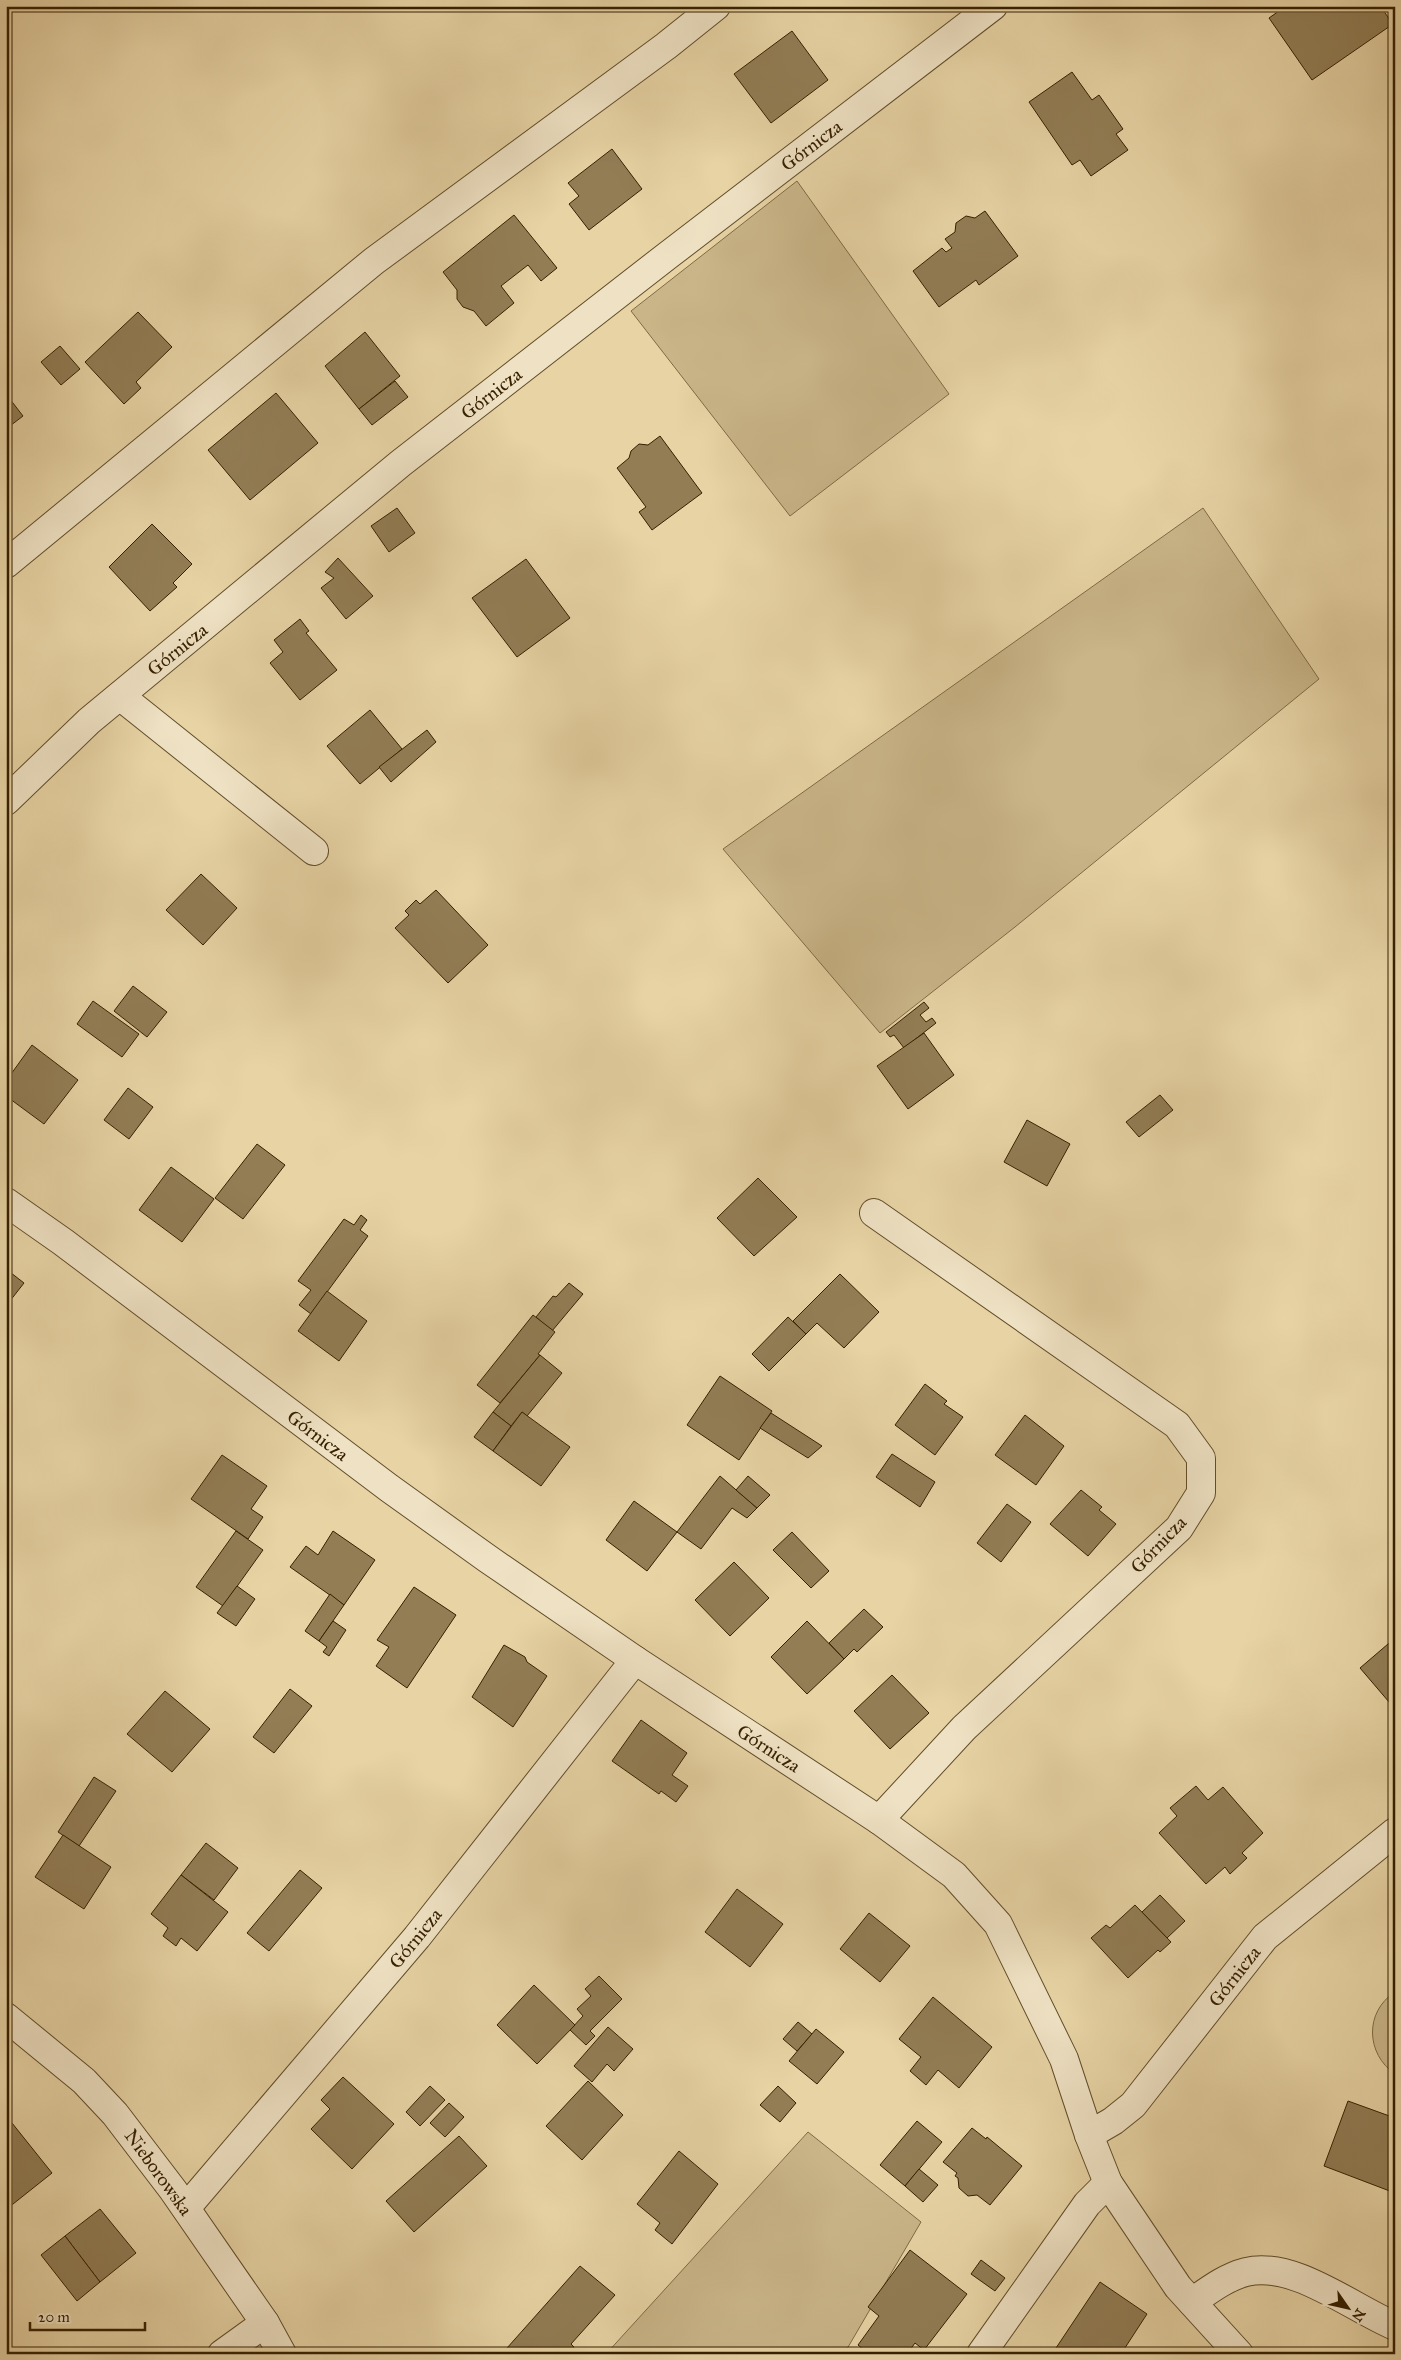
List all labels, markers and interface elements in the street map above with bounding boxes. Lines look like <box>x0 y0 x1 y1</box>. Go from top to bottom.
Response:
street label: Górnicza <box>776 114 847 176</box>
street label: Górnicza <box>456 362 527 424</box>
street label: Górnicza <box>143 618 213 681</box>
street label: Górnicza <box>282 1405 354 1467</box>
street label: Górnicza <box>1125 1510 1192 1578</box>
street label: Górnicza <box>733 1719 806 1778</box>
street label: Górnicza <box>384 1903 447 1973</box>
street label: Górnicza <box>1203 1941 1266 2011</box>
street label: Nieborowska <box>120 2125 198 2221</box>
north arrow <box>1324 2282 1374 2332</box>
scale bar <box>30 2300 145 2332</box>
text: N <box>1348 2305 1369 2325</box>
text: 20 m <box>38 2308 70 2326</box>

